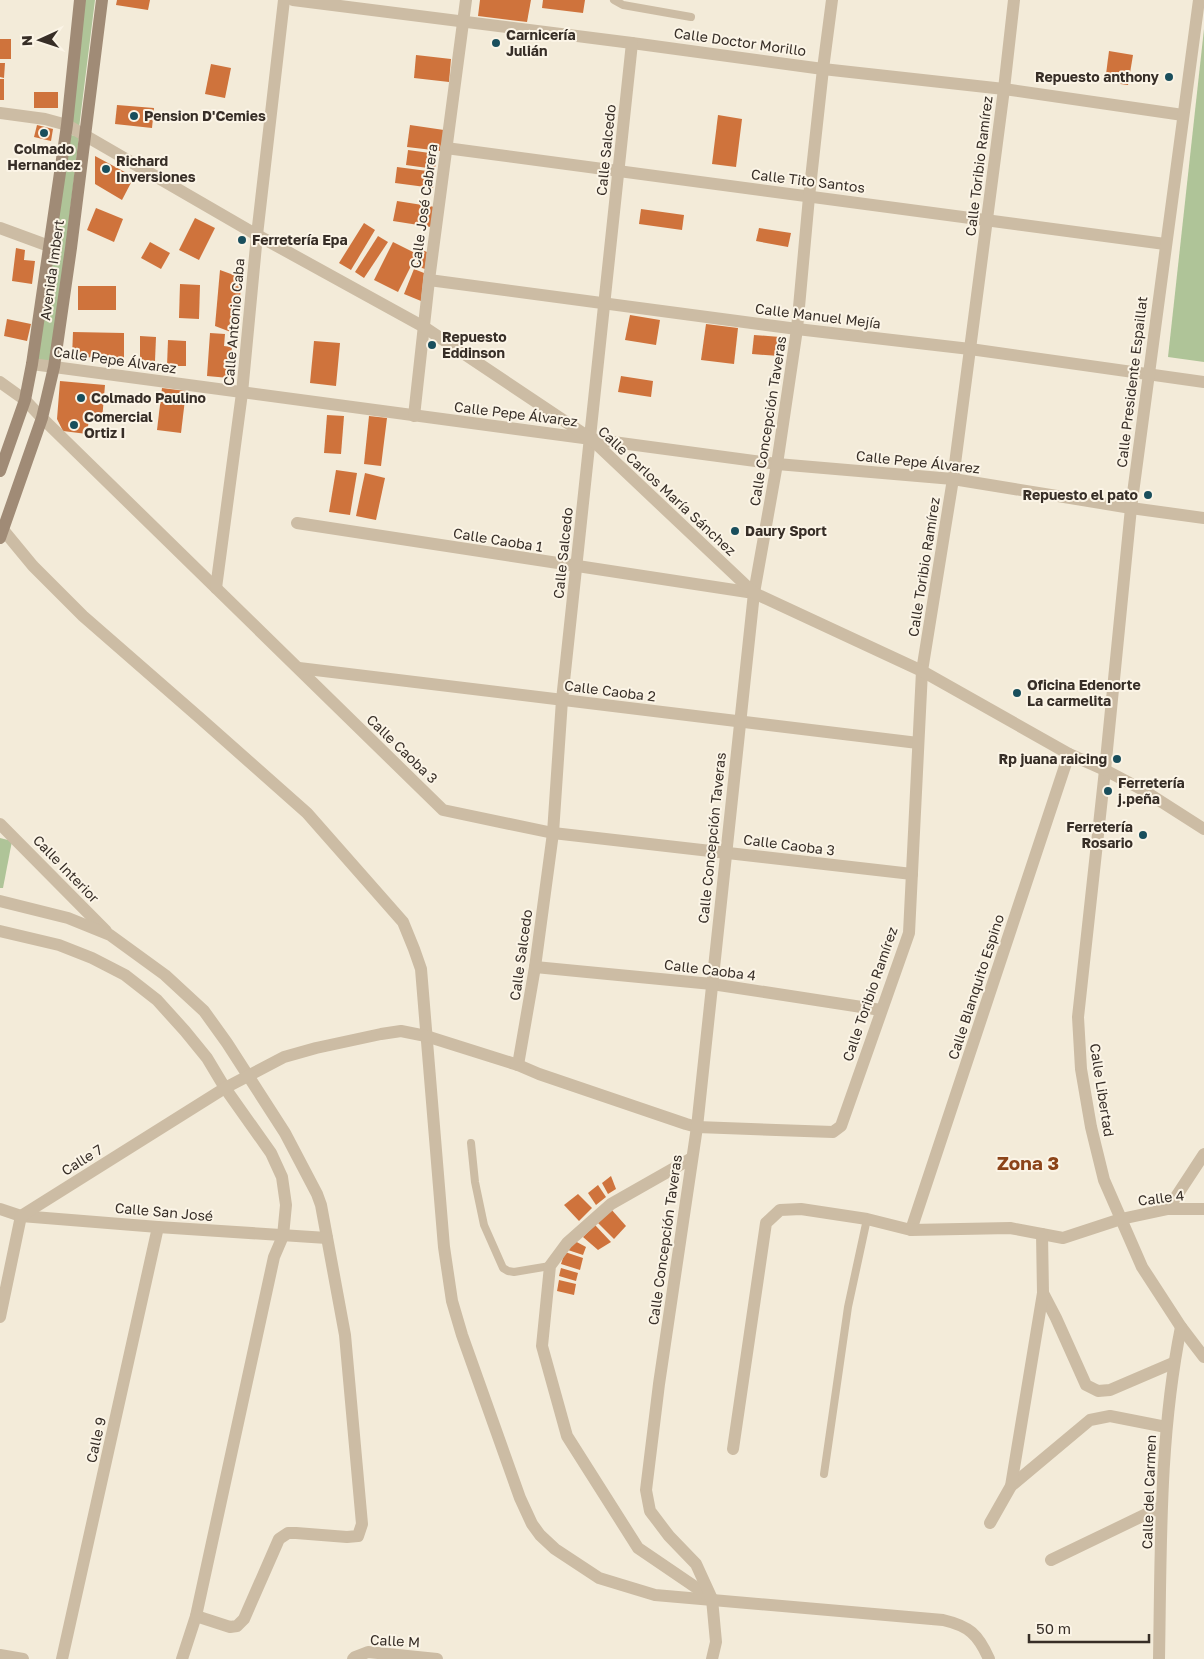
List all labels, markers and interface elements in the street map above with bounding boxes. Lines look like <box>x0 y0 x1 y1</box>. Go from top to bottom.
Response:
north arrow <box>15 15 65 65</box>
street label: Calle Doctor Morillo <box>673 24 807 59</box>
place label: Carnicería Julián <box>506 26 576 59</box>
text: N <box>18 35 35 46</box>
marker: Carnicería Julián <box>490 37 502 49</box>
place label: Repuesto anthony <box>1035 68 1160 85</box>
marker: Repuesto anthony <box>1163 71 1175 83</box>
street label: Calle Toribio Ramírez <box>961 95 996 237</box>
street label: Calle Salcedo <box>592 103 619 197</box>
place label: Pension D'Cemies <box>144 107 266 124</box>
marker: Pension D'Cemies <box>128 110 140 122</box>
marker: Colmado Hernandez <box>38 127 50 139</box>
place label: Colmado Hernandez <box>7 140 81 173</box>
street label: Calle José Cabrera <box>406 142 441 269</box>
place label: Richard Inversiones <box>116 152 196 185</box>
marker: Richard Inversiones <box>100 163 112 175</box>
street label: Calle Tito Santos <box>750 165 866 196</box>
street label: Avenida Imbert <box>36 219 67 321</box>
place label: Ferretería Epa <box>252 231 348 248</box>
marker: Ferretería Epa <box>236 234 248 246</box>
street label: Calle Antonio Caba <box>219 257 248 386</box>
street label: Calle Presidente Espaillat <box>1113 295 1150 469</box>
street label: Calle Manuel Mejía <box>754 299 882 332</box>
place label: Repuesto Eddinson <box>442 328 507 361</box>
street label: Calle Concepción Taveras <box>746 335 789 507</box>
marker: Repuesto Eddinson <box>426 339 438 351</box>
street label: Calle Pepe Álvarez <box>52 342 178 377</box>
place label: Colmado Paulino <box>91 389 206 406</box>
marker: Colmado Paulino <box>75 392 87 404</box>
street label: Calle Pepe Álvarez <box>453 397 579 430</box>
place label: Comercial Ortiz I <box>84 408 153 441</box>
marker: Comercial Ortiz I <box>68 419 80 431</box>
street label: Calle Carlos María Sánchez <box>595 422 740 559</box>
street label: Calle Pepe Álvarez <box>855 447 981 476</box>
place label: Repuesto el pato <box>1023 486 1138 503</box>
marker: Repuesto el pato <box>1142 489 1154 501</box>
street label: Calle Toribio Ramírez <box>904 496 943 638</box>
street label: Calle Salcedo <box>549 506 576 600</box>
place label: Daury Sport <box>745 522 827 539</box>
street label: Calle Caoba 1 <box>452 524 544 555</box>
marker: Daury Sport <box>729 525 741 537</box>
street label: Calle Caoba 2 <box>563 676 657 705</box>
place label: Oficina Edenorte La carmelita <box>1027 676 1141 709</box>
marker: Oficina Edenorte La carmelita <box>1011 687 1023 699</box>
street label: Calle Caoba 3 <box>363 711 441 787</box>
place label: Rp juana raicing <box>999 750 1107 767</box>
street label: Calle Concepción Taveras <box>694 752 729 924</box>
marker: Rp juana raicing <box>1111 753 1123 765</box>
place label: Ferretería j.peña <box>1117 774 1185 807</box>
marker: Ferretería j.peña <box>1102 785 1114 797</box>
place label: Ferretería Rosario <box>1066 818 1133 851</box>
marker: Ferretería Rosario <box>1137 829 1149 841</box>
street label: Calle Caoba 3 <box>742 830 836 859</box>
street label: Calle Interior <box>30 831 103 906</box>
street label: Calle Salcedo <box>506 908 535 1002</box>
street label: Calle Blanquito Espino <box>944 912 1007 1062</box>
street label: Calle Toribio Ramírez <box>839 924 901 1063</box>
street label: Calle Caoba 4 <box>663 955 757 984</box>
street label: Calle Libertad <box>1087 1042 1118 1138</box>
street label: Calle 7 <box>58 1140 105 1179</box>
district label: Zona 3 <box>997 1151 1059 1174</box>
street label: Calle Concepción Taveras <box>644 1154 685 1326</box>
street label: Calle 4 <box>1137 1186 1185 1209</box>
street label: Calle San José <box>114 1199 214 1224</box>
street label: Calle 9 <box>82 1415 109 1464</box>
street label: Calle del Carmen <box>1138 1434 1159 1550</box>
scale bar <box>1029 1612 1149 1644</box>
text: 50 m <box>1036 1619 1071 1637</box>
street label: Calle M <box>370 1631 420 1650</box>

